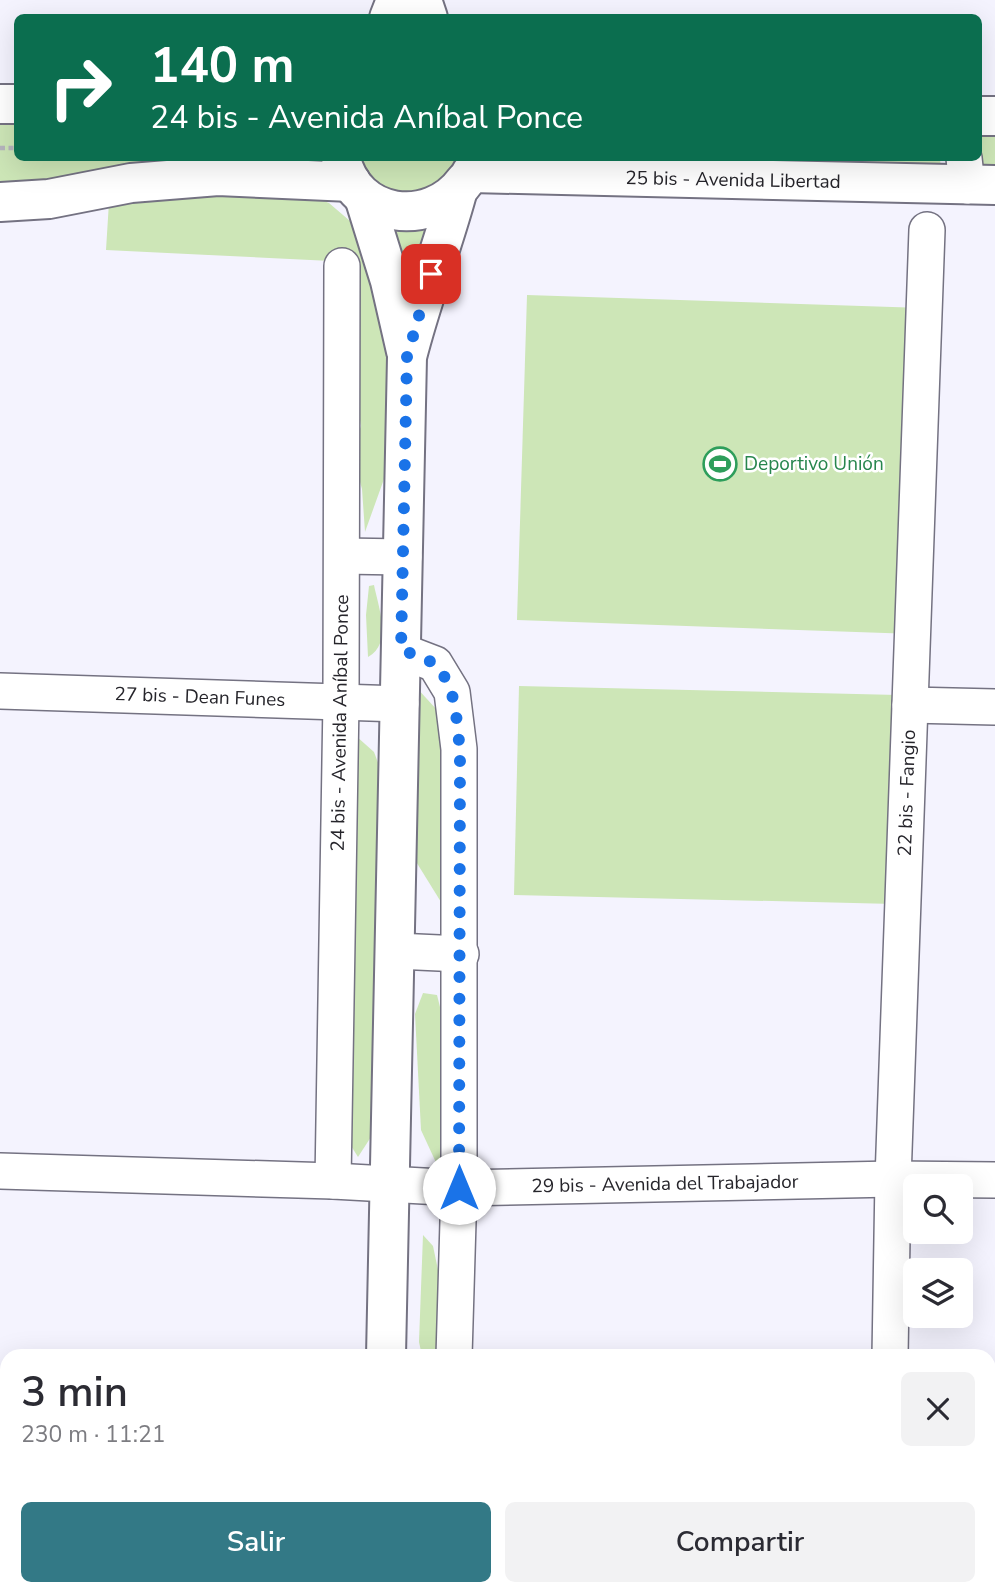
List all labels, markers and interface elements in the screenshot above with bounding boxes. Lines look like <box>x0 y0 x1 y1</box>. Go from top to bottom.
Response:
text: 140 m <box>150 32 294 99</box>
icon: right <box>35 42 126 133</box>
text: 24 bis - Avenida Aníbal Ponce <box>150 96 583 139</box>
street label: 25 bis - Avenida Libertad <box>625 165 841 195</box>
pin <box>401 244 461 304</box>
icon: arrive <box>412 255 450 293</box>
sports icon: Deportivo Unión <box>701 445 739 483</box>
place label: Deportivo Unión <box>744 451 884 477</box>
street label: 24 bis - Avenida Aníbal Ponce <box>325 594 355 852</box>
street label: 27 bis - Dean Funes <box>114 681 286 713</box>
street label: 22 bis - Fangio <box>892 729 922 857</box>
position arrow <box>422 1151 496 1225</box>
street label: 29 bis - Avenida del Trabajador <box>531 1169 799 1199</box>
map controls <box>903 1174 973 1328</box>
button: search <box>903 1174 973 1244</box>
button: layers <box>903 1258 973 1328</box>
text: 3 min <box>21 1364 128 1421</box>
button: close <box>901 1372 975 1446</box>
text: 230 m · 11:21 <box>21 1419 166 1450</box>
button: Salir <box>21 1502 491 1582</box>
button: Compartir <box>505 1502 975 1582</box>

